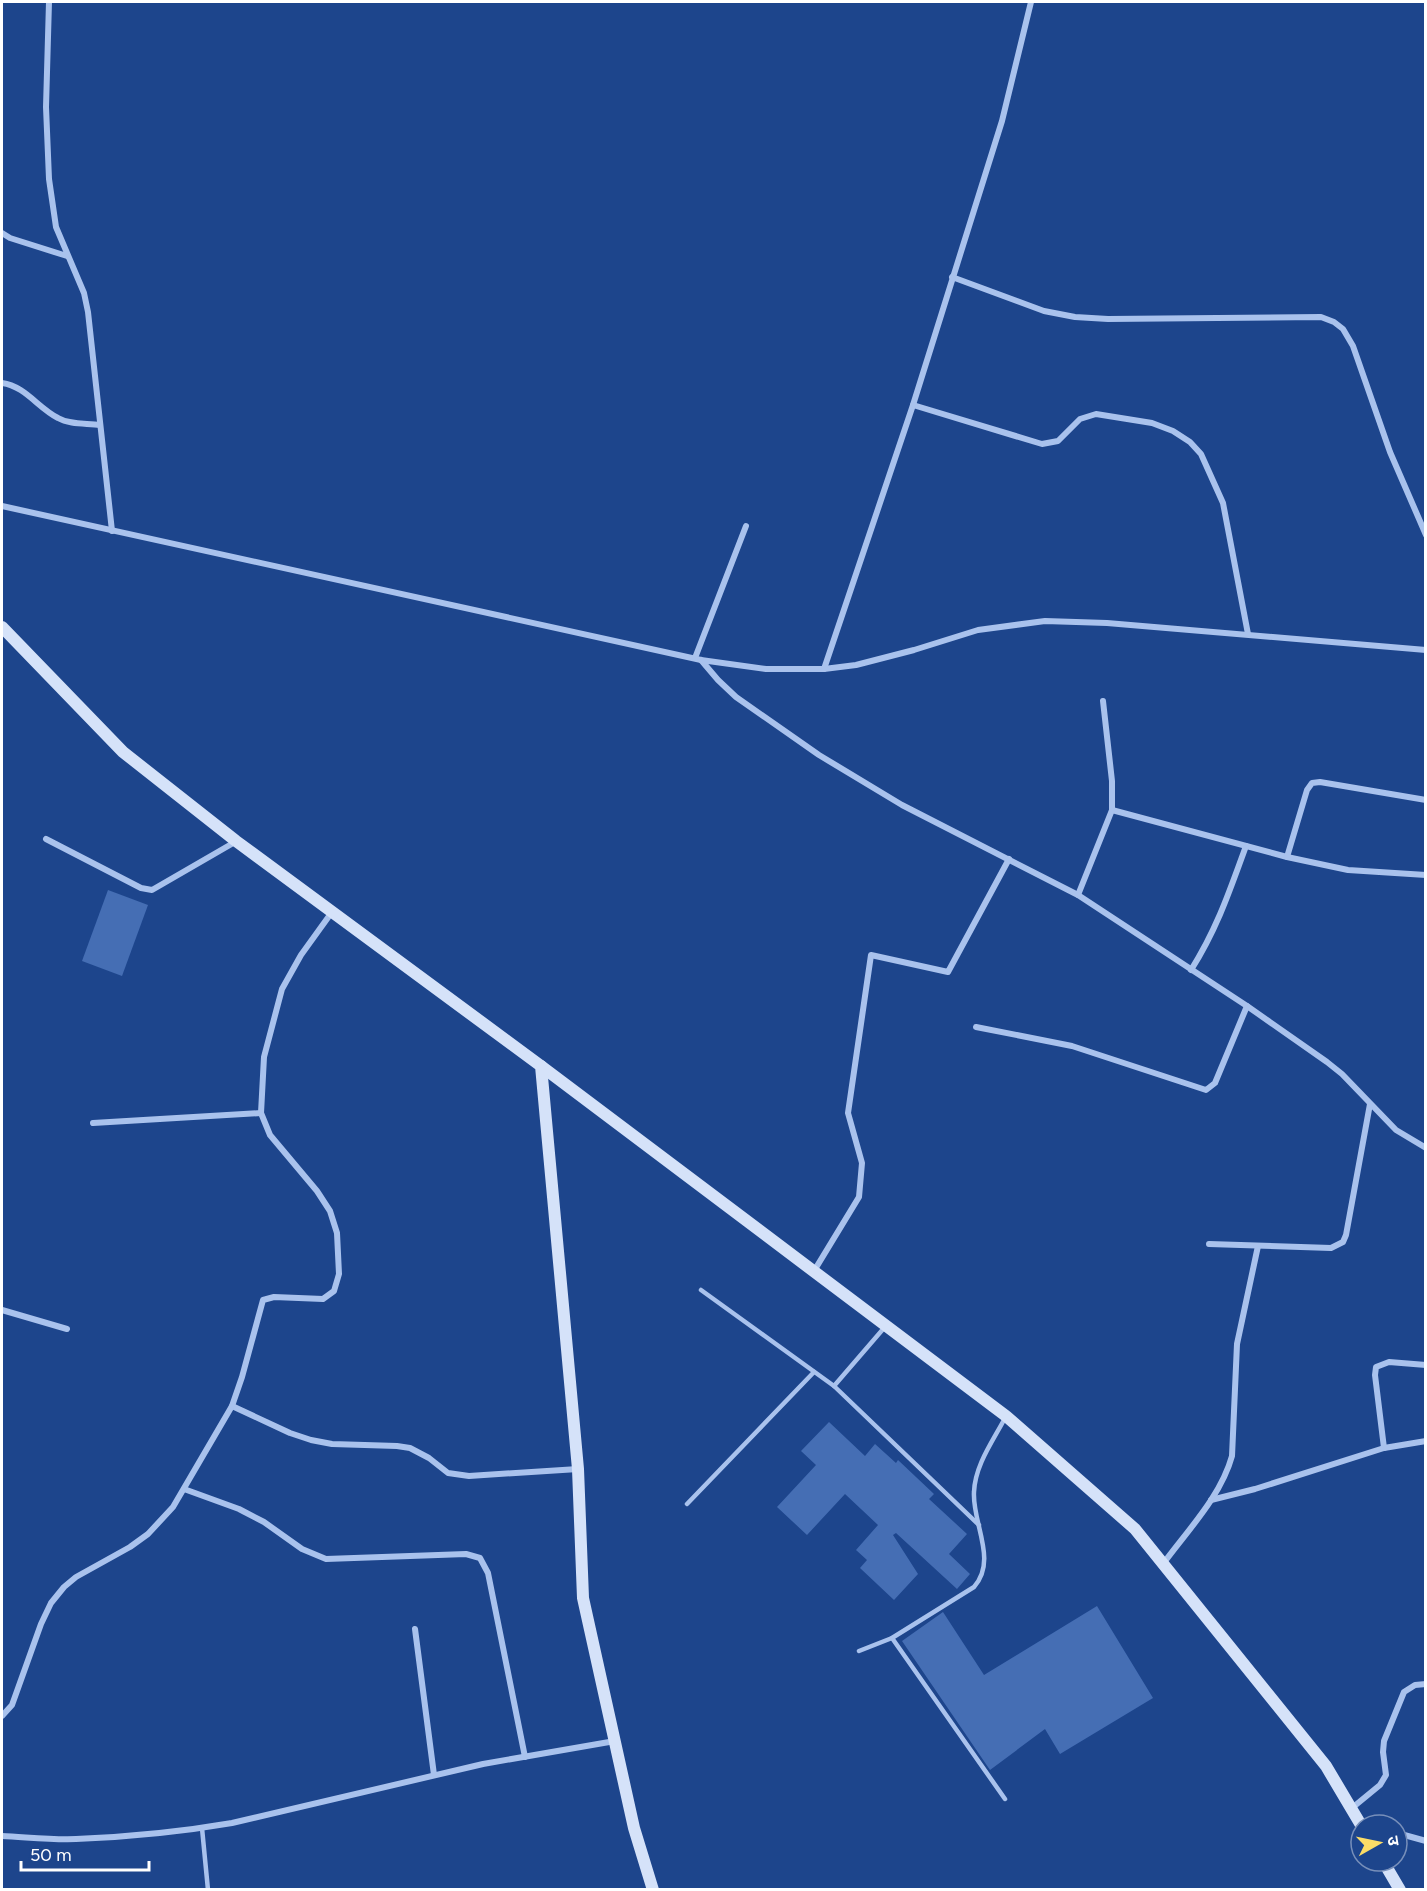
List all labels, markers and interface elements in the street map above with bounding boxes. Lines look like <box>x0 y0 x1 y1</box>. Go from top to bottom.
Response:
north arrow <box>1349 1813 1409 1873</box>
scale bar <box>21 1834 148 1872</box>
text: उ <box>1383 1835 1404 1847</box>
text: 50 m <box>30 1844 72 1866</box>

